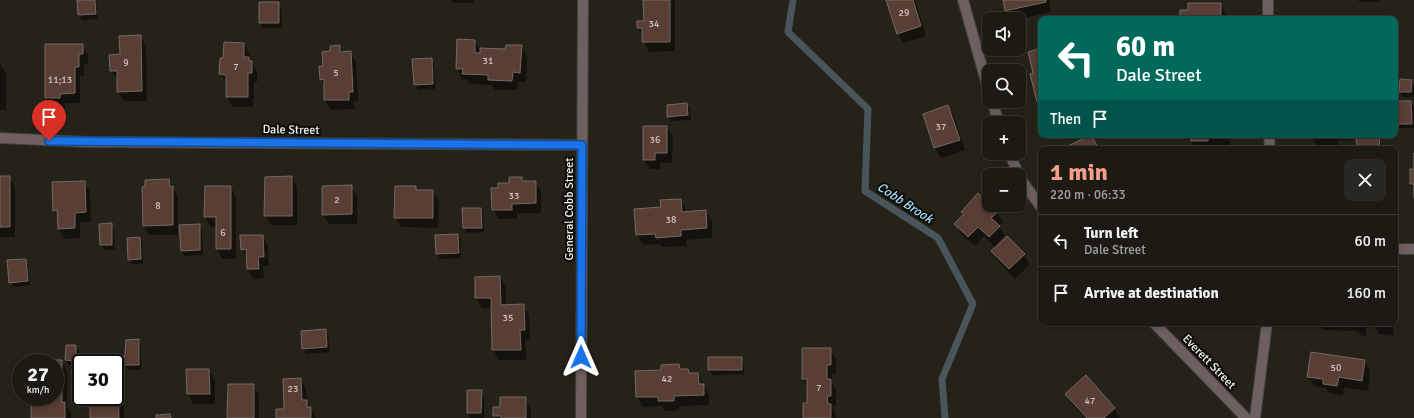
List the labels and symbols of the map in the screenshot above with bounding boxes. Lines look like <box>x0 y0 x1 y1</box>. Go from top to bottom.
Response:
house number: 29 <box>899 7 909 19</box>
house number: 34 <box>649 18 660 30</box>
house number: 31 <box>483 55 493 67</box>
house number: 9 <box>123 57 129 69</box>
house number: 7 <box>233 61 239 73</box>
house number: 5 <box>333 67 339 79</box>
house number: 11;13 <box>48 74 72 86</box>
pin <box>32 100 66 141</box>
house number: 37 <box>936 121 946 133</box>
street label: Dale Street <box>262 122 320 138</box>
house number: 36 <box>650 134 660 146</box>
street label: General Cobb Street <box>562 158 577 260</box>
water label: Cobb Brook <box>874 179 937 228</box>
house number: 33 <box>509 190 519 202</box>
house number: 2 <box>334 194 340 206</box>
house number: 8 <box>155 200 161 212</box>
house number: 38 <box>666 214 676 226</box>
house number: 6 <box>220 227 226 239</box>
house number: 35 <box>503 312 513 324</box>
street label: Everett Street <box>1179 331 1239 393</box>
position arrow <box>560 336 602 378</box>
speed limit sign: 30 <box>72 354 124 406</box>
house number: 50 <box>1331 362 1341 374</box>
house number: 42 <box>662 373 672 385</box>
house number: 7 <box>816 382 822 394</box>
house number: 23 <box>288 383 298 395</box>
house number: 47 <box>1085 395 1095 407</box>

